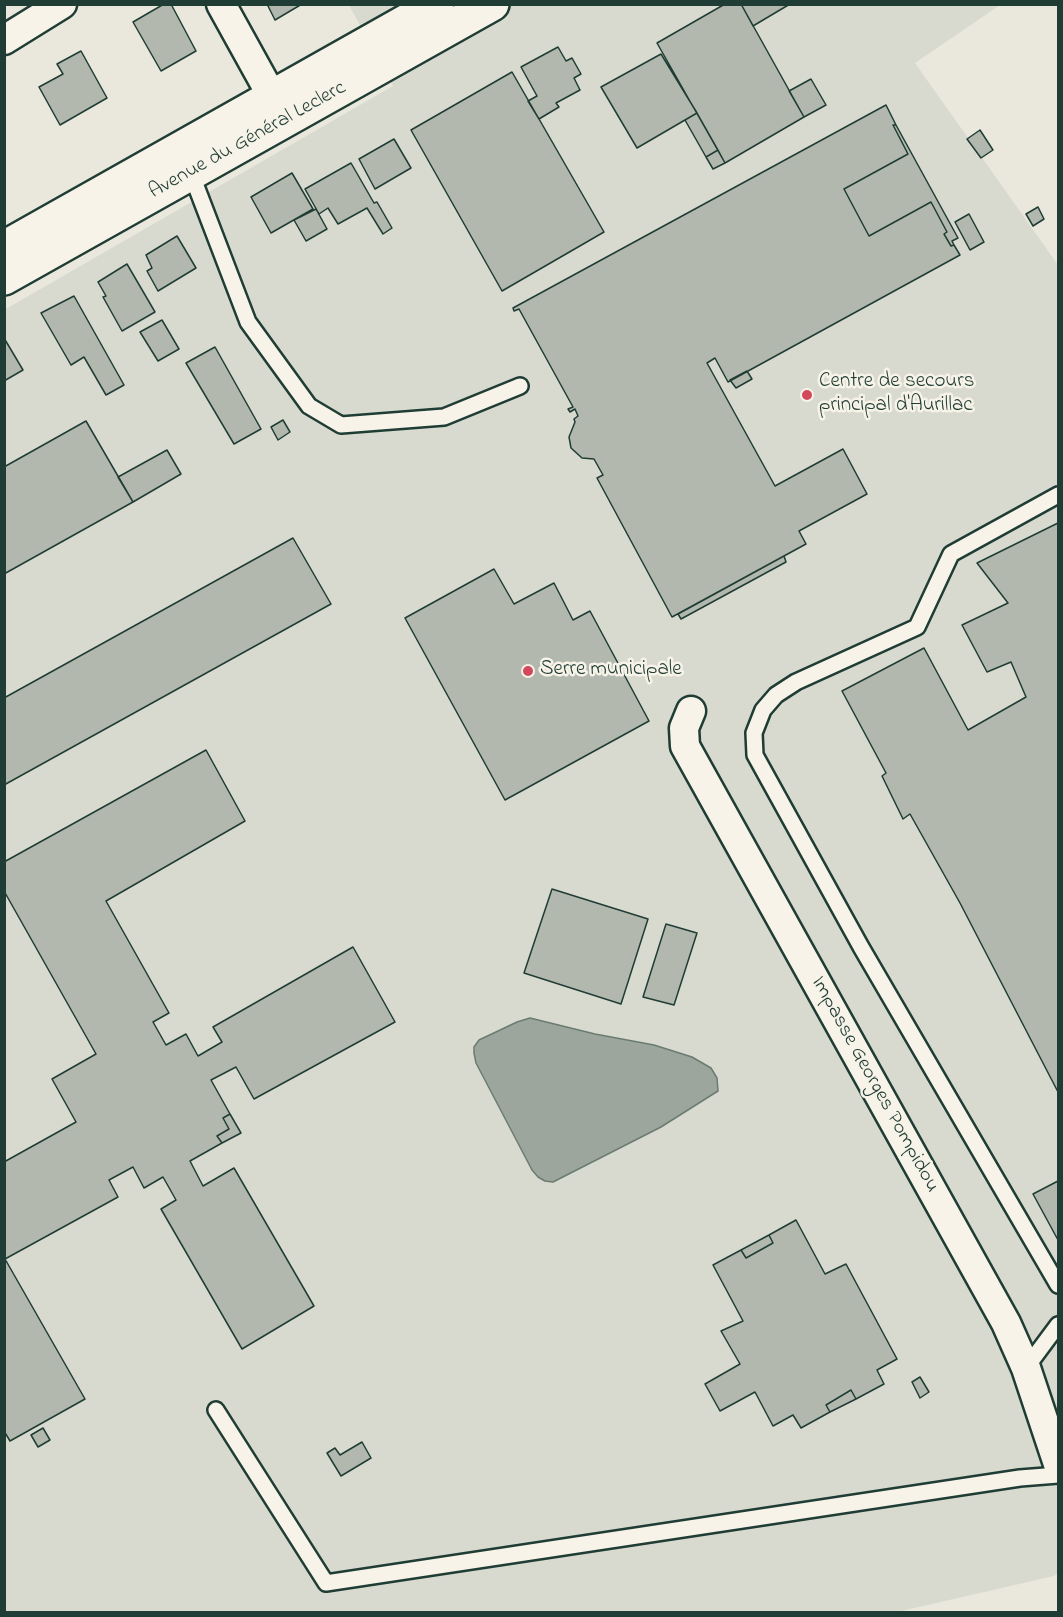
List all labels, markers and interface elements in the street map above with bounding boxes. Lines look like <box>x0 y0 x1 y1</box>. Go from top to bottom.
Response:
street label: Avenue du Général Leclerc <box>145 76 351 206</box>
place label: Centre de secours principal d'Aurillac <box>819 370 974 420</box>
marker: Centre de secours principal d'Aurillac <box>800 388 814 402</box>
place label: Serre municipale <box>540 658 682 684</box>
marker: Serre municipale <box>521 664 535 678</box>
street label: Impasse Georges Pompidou <box>804 973 944 1197</box>

